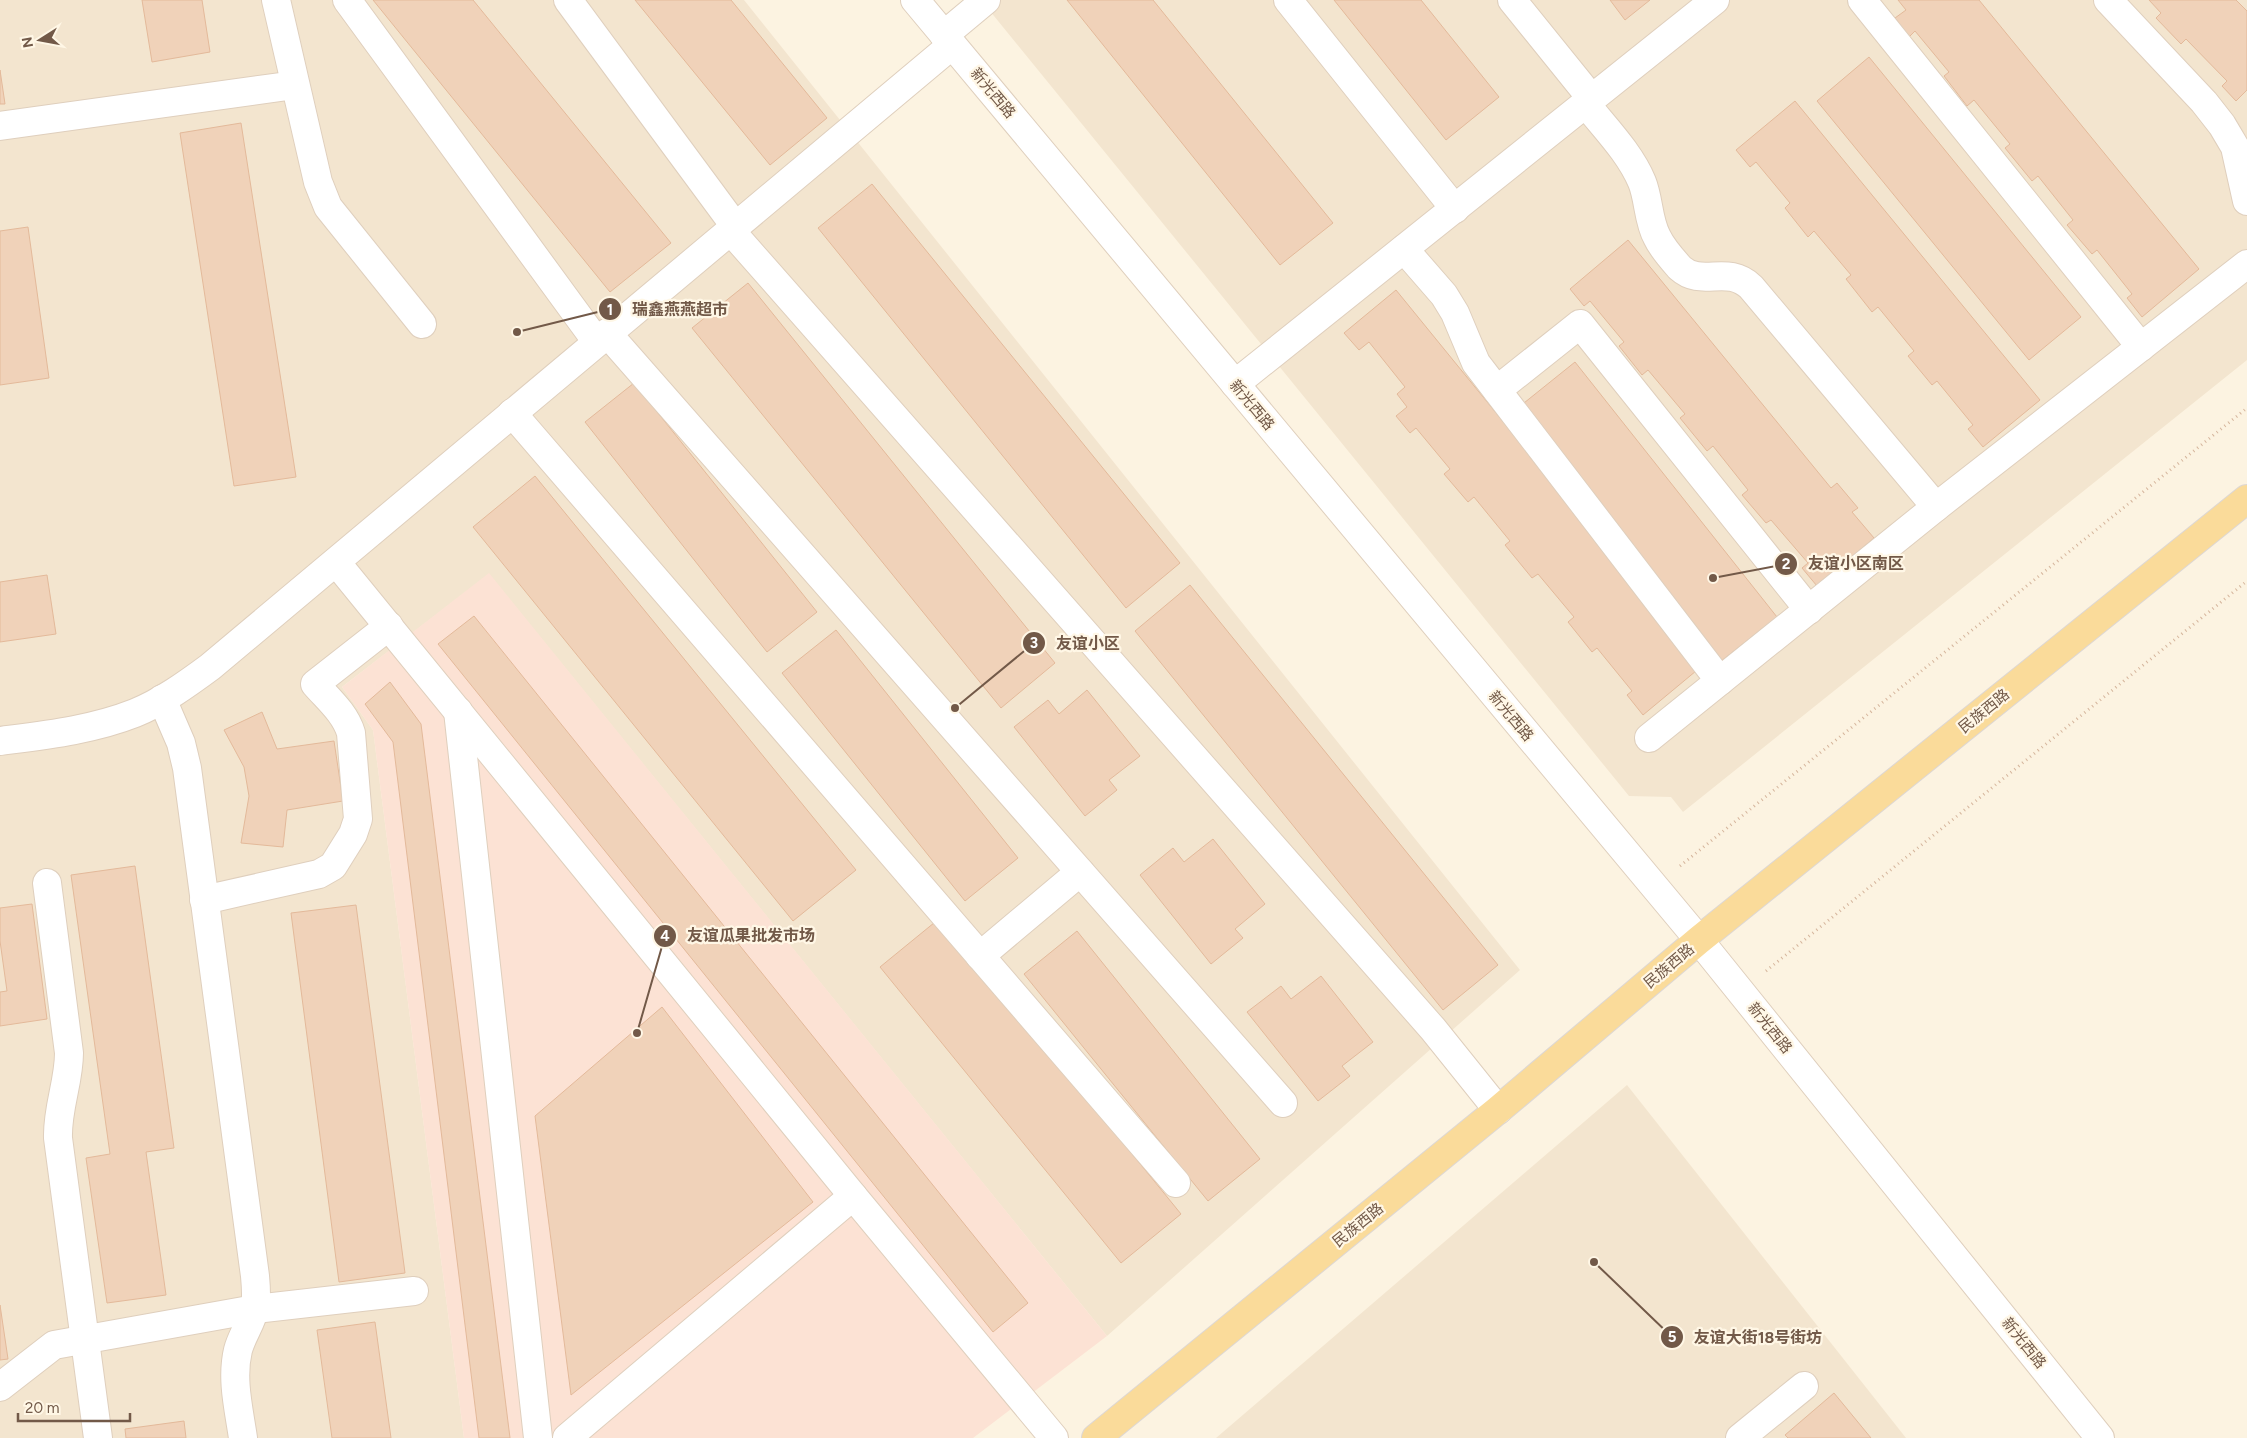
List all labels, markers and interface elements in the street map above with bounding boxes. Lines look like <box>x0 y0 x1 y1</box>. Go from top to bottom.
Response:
north arrow <box>15 15 65 65</box>
text: N <box>18 35 37 49</box>
street label: 新光西路 <box>967 64 1019 122</box>
callout: 瑞鑫燕燕超市 <box>597 294 738 325</box>
text: 瑞鑫燕燕超市 <box>632 300 728 319</box>
text: 1 <box>607 301 613 319</box>
street label: 新光西路 <box>1226 376 1278 434</box>
callout: 友谊小区南区 <box>1773 548 1914 579</box>
text: 友谊小区南区 <box>1808 554 1904 573</box>
text: 2 <box>1782 555 1791 573</box>
callout: 友谊小区 <box>1021 628 1130 659</box>
text: 3 <box>1030 634 1038 652</box>
text: 友谊小区 <box>1056 634 1120 653</box>
street label: 民族西路 <box>1955 685 2013 737</box>
street label: 新光西路 <box>1485 687 1537 745</box>
callout: 友谊瓜果批发市场 <box>652 920 825 951</box>
text: 友谊瓜果批发市场 <box>687 926 815 945</box>
text: 4 <box>660 927 670 945</box>
street label: 民族西路 <box>1640 940 1698 992</box>
street label: 新光西路 <box>1744 999 1796 1057</box>
street label: 民族西路 <box>1329 1199 1387 1251</box>
street label: 新光西路 <box>1998 1314 2050 1372</box>
callout: 友谊大街18号街坊 <box>1659 1322 1833 1353</box>
text: 5 <box>1668 1328 1677 1346</box>
text: 友谊大街18号街坊 <box>1694 1328 1822 1347</box>
scale bar <box>18 1390 130 1422</box>
text: 20 m <box>25 1399 59 1417</box>

